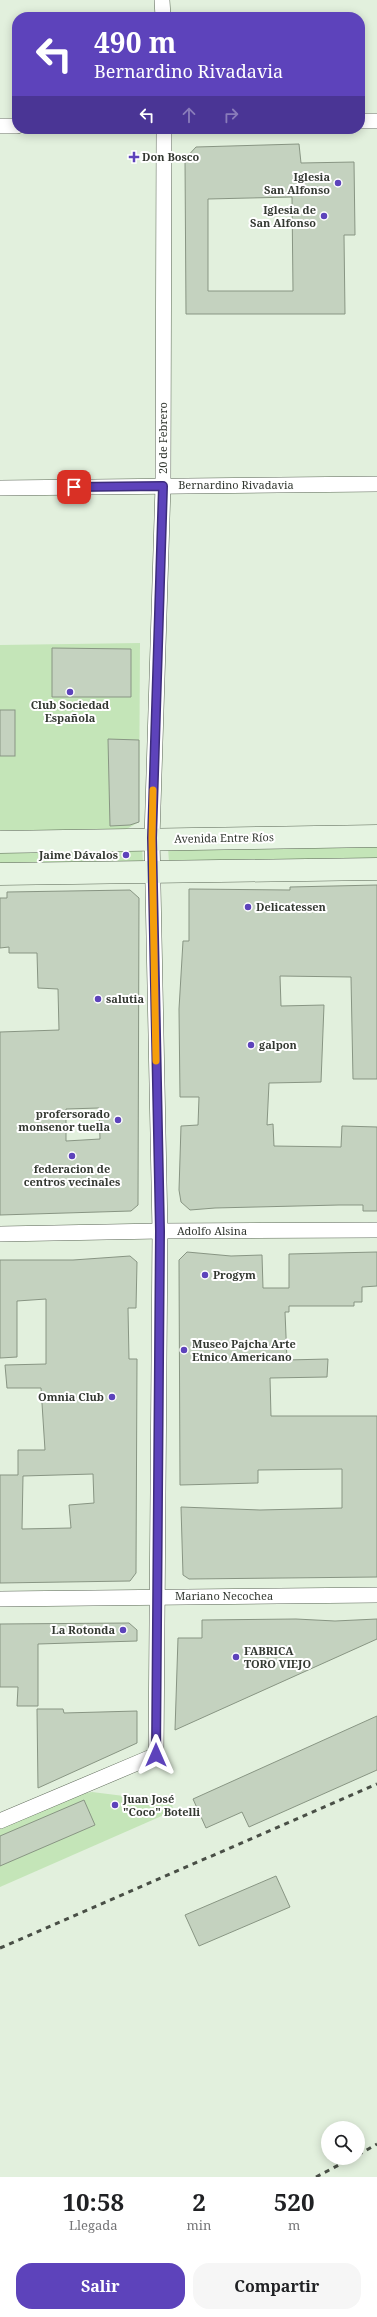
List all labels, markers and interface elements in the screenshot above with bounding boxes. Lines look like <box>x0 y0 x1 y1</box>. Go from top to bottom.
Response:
text: 490 m <box>94 23 176 61</box>
icon: left <box>28 28 80 80</box>
text: Bernardino Rivadavia <box>94 59 283 83</box>
icon: left <box>136 104 158 126</box>
icon: ahead <box>178 104 200 126</box>
icon: right <box>220 104 242 126</box>
place label: Don Bosco <box>142 149 200 164</box>
marker: Don Bosco <box>129 152 139 162</box>
place label: Iglesia San Alfonso <box>264 169 330 197</box>
marker: Iglesia San Alfonso <box>333 178 343 188</box>
place label: Iglesia de San Alfonso <box>250 202 316 230</box>
marker: Iglesia de San Alfonso <box>319 211 329 221</box>
street label: 20 de Febrero <box>155 402 170 474</box>
pin <box>57 470 91 504</box>
icon: arrive <box>63 476 85 498</box>
street label: Bernardino Rivadavia <box>178 477 294 492</box>
marker: Club Sociedad Española <box>65 687 75 697</box>
place label: Club Sociedad Española <box>31 697 109 725</box>
street label: Avenida Entre Ríos <box>174 829 274 846</box>
place label: Jaime Dávalos <box>38 847 118 862</box>
marker: Jaime Dávalos <box>121 850 131 860</box>
place label: Delicatessen <box>256 899 326 914</box>
marker: Delicatessen <box>243 902 253 912</box>
place label: salutia <box>106 991 144 1006</box>
marker: salutia <box>93 994 103 1004</box>
place label: galpon <box>259 1037 297 1052</box>
marker: galpon <box>246 1040 256 1050</box>
place label: profersorado monsenor tuella <box>18 1106 110 1134</box>
marker: profersorado monsenor tuella <box>113 1115 123 1125</box>
marker: federacion de centros vecinales <box>67 1151 77 1161</box>
place label: federacion de centros vecinales <box>24 1161 120 1189</box>
street label: Adolfo Alsina <box>177 1223 247 1238</box>
place label: Progym <box>213 1267 256 1282</box>
marker: Progym <box>200 1270 210 1280</box>
place label: Museo Pajcha Arte Etnico Americano <box>192 1336 296 1364</box>
marker: Museo Pajcha Arte Etnico Americano <box>179 1345 189 1355</box>
place label: Omnia Club <box>38 1389 104 1404</box>
marker: Omnia Club <box>107 1392 117 1402</box>
street label: Mariano Necochea <box>175 1588 273 1603</box>
place label: La Rotonda <box>51 1622 115 1637</box>
marker: La Rotonda <box>118 1625 128 1635</box>
place label: FABRICA TORO VIEJO <box>244 1643 311 1671</box>
marker: FABRICA TORO VIEJO <box>231 1652 241 1662</box>
position arrow <box>135 1734 177 1776</box>
place label: Juan José "Coco" Botelli <box>122 1791 200 1819</box>
marker: Juan José "Coco" Botelli <box>110 1800 120 1810</box>
map controls <box>321 2121 365 2165</box>
button: search <box>321 2121 365 2165</box>
text: 10:58 <box>62 2185 124 2218</box>
text: 2 <box>192 2185 206 2218</box>
text: 520 <box>274 2185 314 2218</box>
text: Llegada <box>69 2216 118 2234</box>
text: min <box>186 2216 211 2234</box>
text: m <box>288 2216 300 2234</box>
button: Salir <box>16 2263 185 2309</box>
button: Compartir <box>193 2263 361 2309</box>

